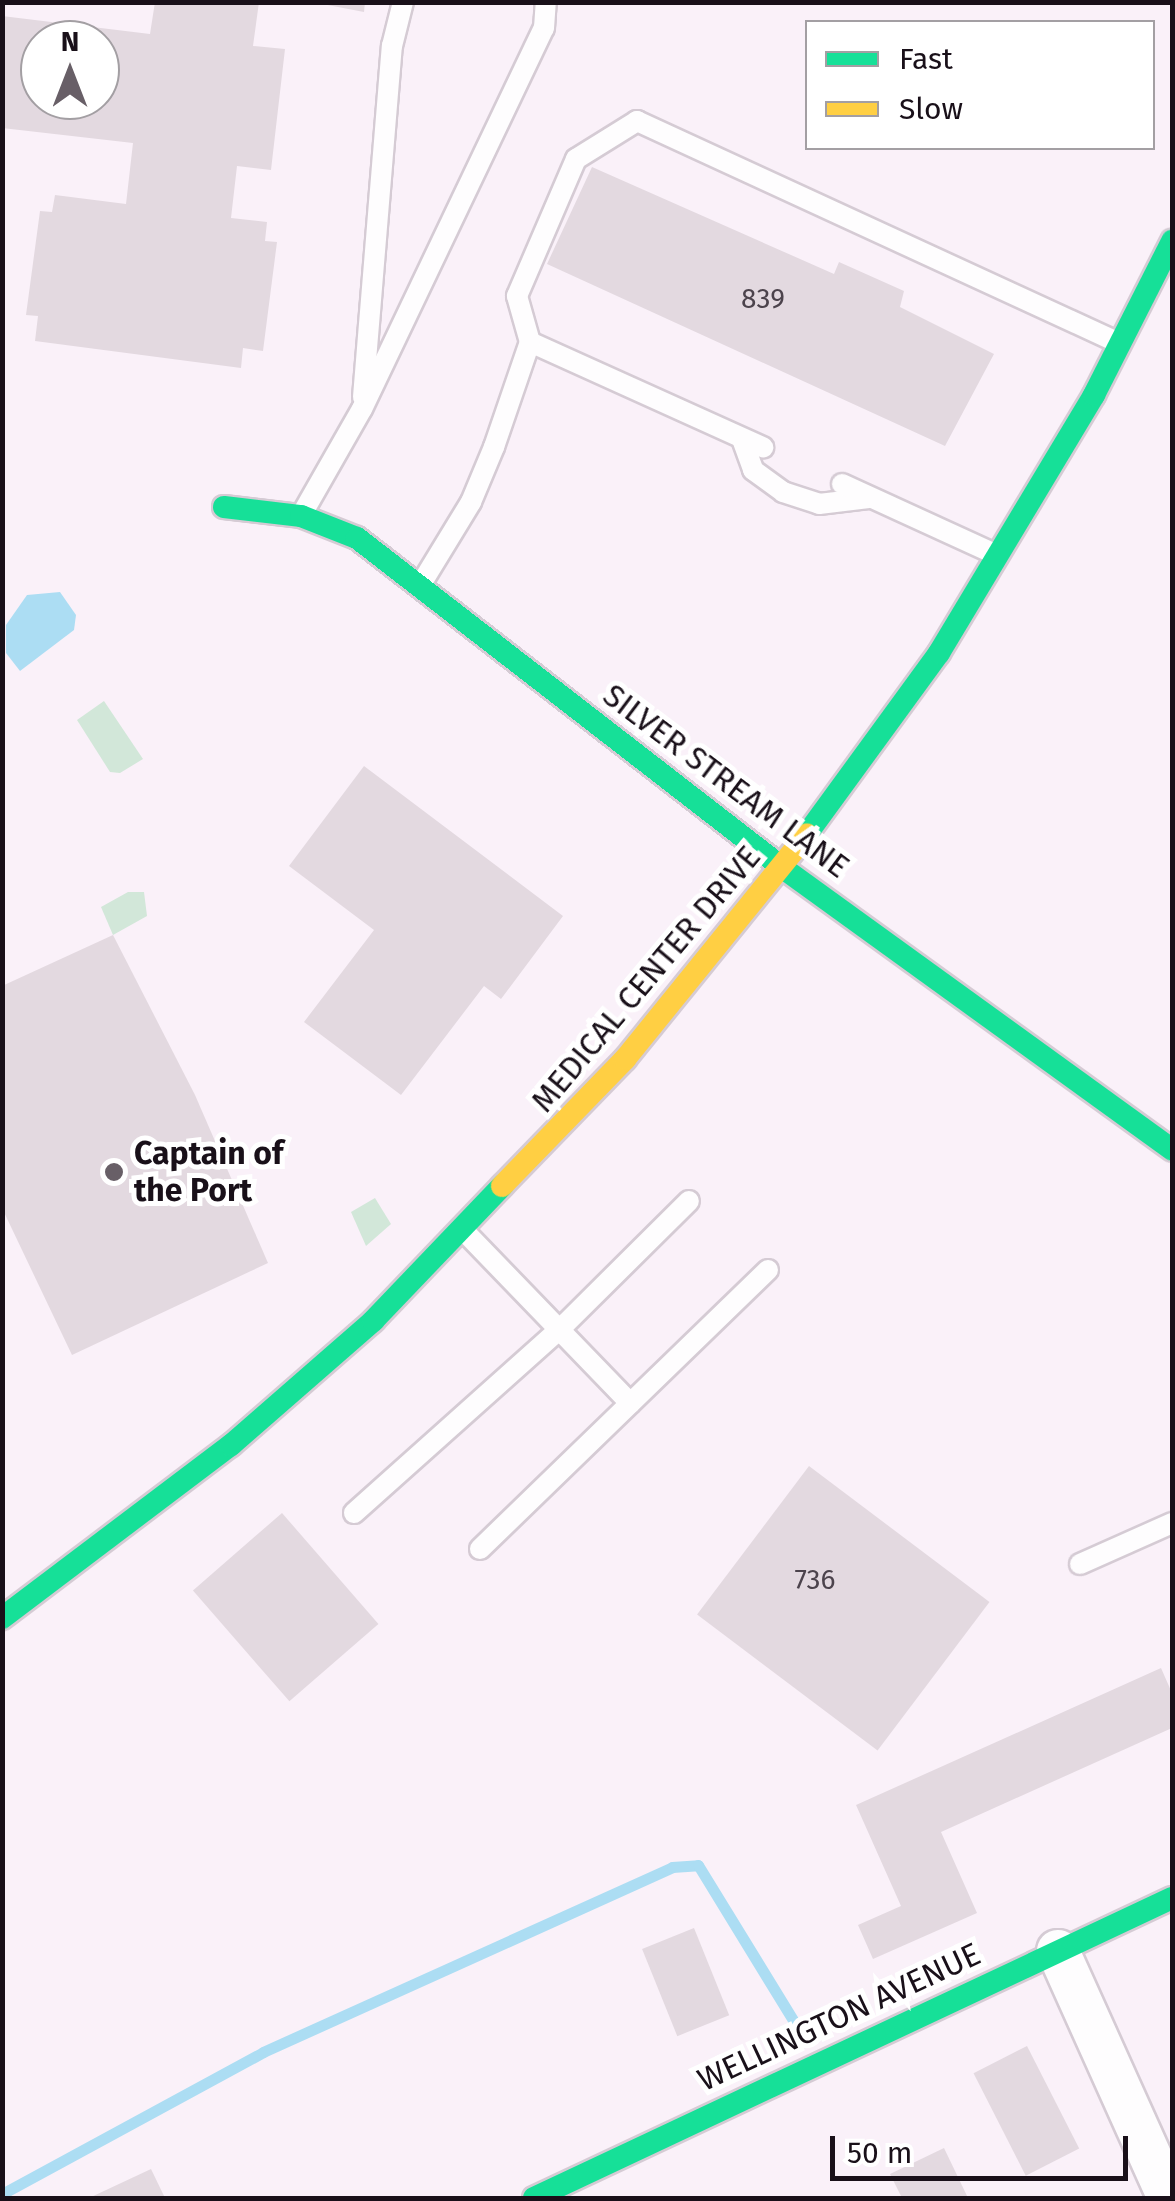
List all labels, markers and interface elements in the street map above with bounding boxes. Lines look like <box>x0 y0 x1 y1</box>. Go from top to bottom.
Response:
north arrow <box>20 20 120 120</box>
legend <box>805 20 1155 150</box>
text: N <box>61 25 79 58</box>
text: Fast <box>899 41 953 77</box>
text: Slow <box>899 91 963 127</box>
house number: 839 <box>741 282 785 316</box>
street label: SILVER STREAM LANE <box>596 676 856 886</box>
street label: MEDICAL CENTER DRIVE <box>523 838 769 1120</box>
place label: Captain of the Port <box>134 1135 283 1210</box>
marker: Captain of the Port <box>103 1161 125 1183</box>
house number: 736 <box>794 1563 836 1597</box>
street label: WELLINGTON AVENUE <box>692 1935 986 2099</box>
scale bar <box>835 2116 1132 2178</box>
text: 50 m <box>847 2135 912 2171</box>

